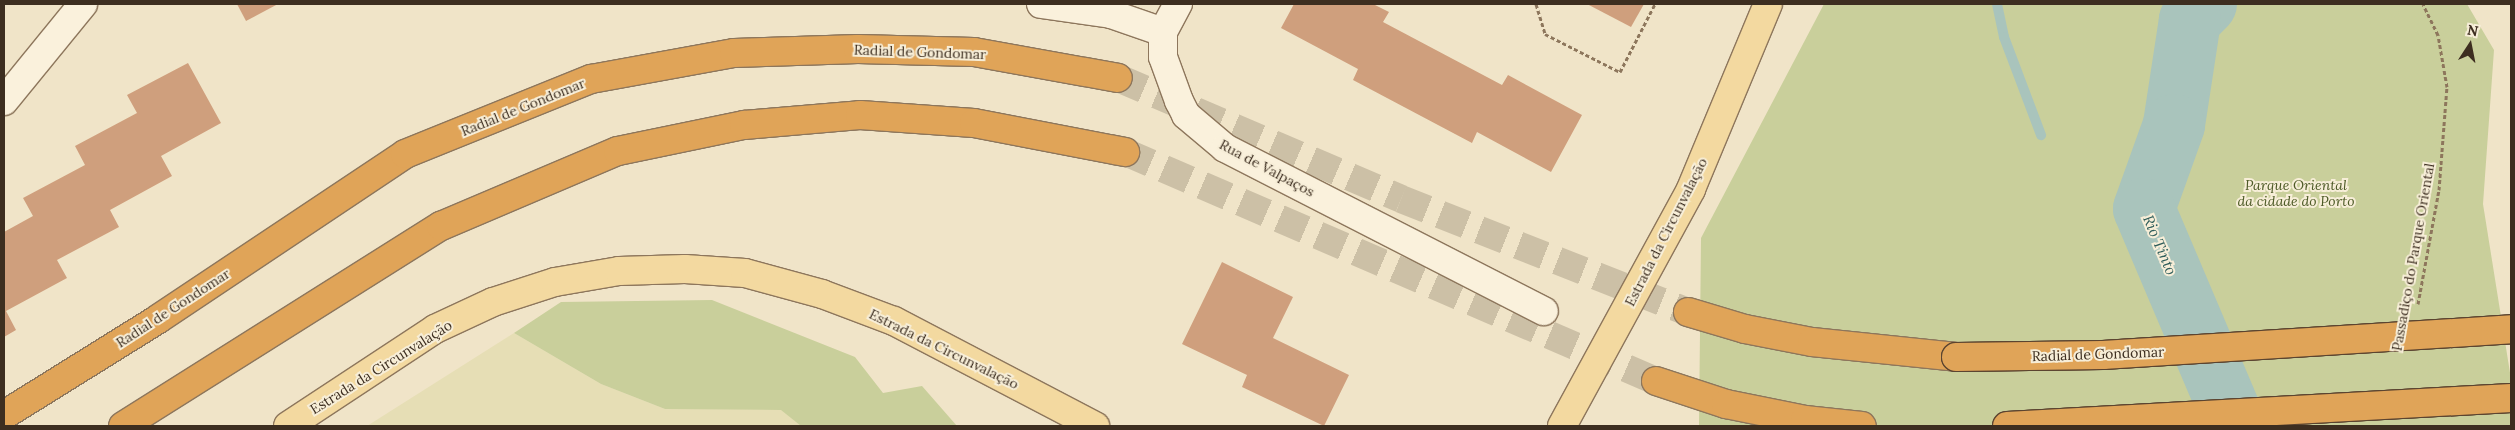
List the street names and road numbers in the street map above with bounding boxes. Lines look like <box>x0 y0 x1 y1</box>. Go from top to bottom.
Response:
street label: Radial de Gondomar <box>854 41 986 63</box>
street label: Radial de Gondomar <box>458 74 588 140</box>
street label: Rua de Valpaços <box>1217 136 1317 200</box>
street label: Estrada da Circunvalação <box>1621 155 1711 309</box>
street label: Passadiço do Parque Oriental <box>2388 162 2438 352</box>
street label: Radial de Gondomar <box>113 265 233 351</box>
street label: Estrada da Circunvalação <box>867 305 1021 393</box>
street label: Estrada da Circunvalação <box>307 316 455 418</box>
street label: Radial de Gondomar <box>2032 343 2164 365</box>

